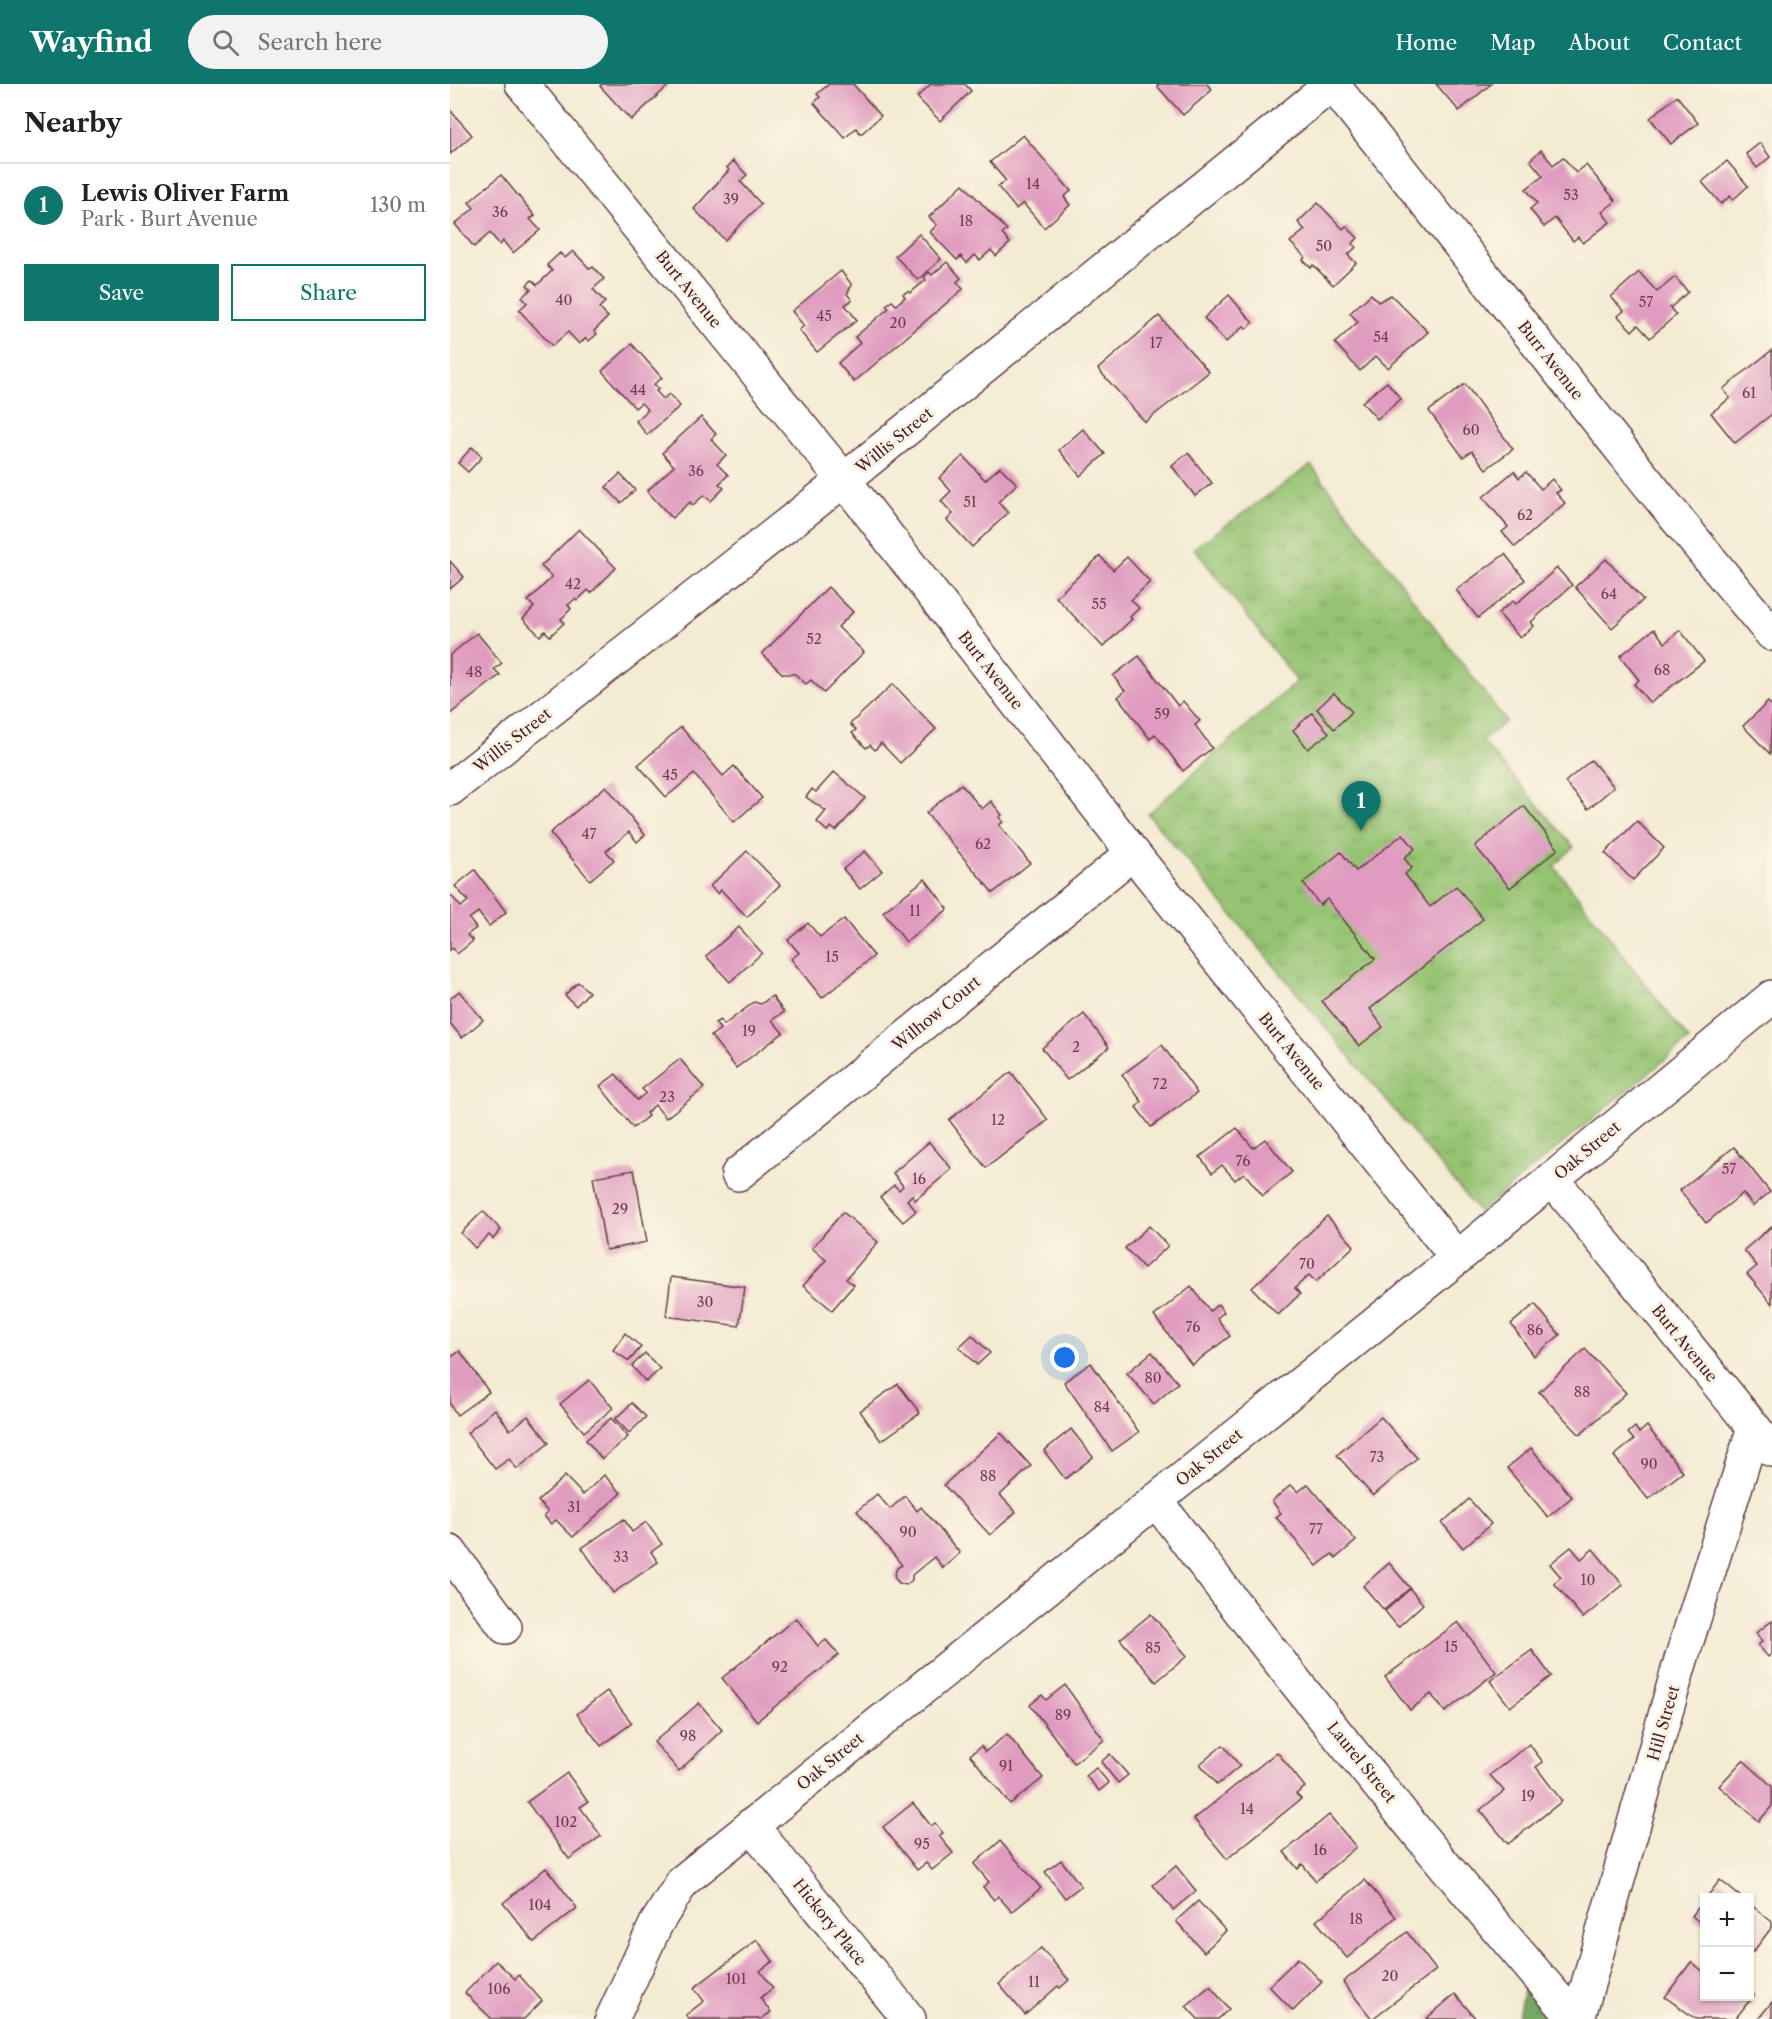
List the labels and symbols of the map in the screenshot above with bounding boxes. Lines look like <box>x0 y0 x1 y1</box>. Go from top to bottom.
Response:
house number: 14 <box>1026 175 1040 193</box>
house number: 53 <box>1563 186 1579 204</box>
house number: 39 <box>723 190 739 208</box>
house number: 36 <box>492 203 508 221</box>
house number: 18 <box>959 212 973 230</box>
house number: 50 <box>1316 237 1332 255</box>
street label: Burt Avenue <box>652 246 726 332</box>
house number: 40 <box>556 291 573 309</box>
house number: 57 <box>1639 293 1653 311</box>
house number: 45 <box>816 307 832 325</box>
house number: 20 <box>890 314 907 332</box>
street label: Burr Avenue <box>1514 317 1588 403</box>
house number: 54 <box>1373 328 1389 346</box>
house number: 17 <box>1150 334 1162 352</box>
house number: 44 <box>630 381 646 399</box>
house number: 61 <box>1742 384 1756 402</box>
street label: Willis Street <box>851 403 937 478</box>
house number: 60 <box>1462 421 1480 439</box>
house number: 36 <box>688 462 704 480</box>
house number: 51 <box>963 493 977 511</box>
house number: 62 <box>1517 506 1533 524</box>
house number: 42 <box>565 575 581 593</box>
house number: 64 <box>1601 585 1617 603</box>
house number: 55 <box>1091 595 1107 613</box>
street label: Burt Avenue <box>954 627 1028 713</box>
house number: 52 <box>806 630 822 648</box>
house number: 68 <box>1654 661 1670 679</box>
house number: 48 <box>466 663 482 681</box>
street label: Willis Street <box>468 703 555 777</box>
house number: 59 <box>1154 705 1170 723</box>
house number: 45 <box>662 766 678 784</box>
pin: 1 <box>1342 782 1380 831</box>
house number: 47 <box>582 825 597 843</box>
house number: 62 <box>975 835 991 853</box>
house number: 11 <box>909 902 921 920</box>
house number: 15 <box>825 948 839 966</box>
street label: Wilhow Court <box>887 971 984 1055</box>
street label: Burt Avenue <box>1255 1008 1329 1094</box>
house number: 19 <box>742 1022 756 1040</box>
house number: 2 <box>1072 1038 1080 1056</box>
house number: 72 <box>1153 1075 1167 1093</box>
house number: 23 <box>659 1088 675 1106</box>
house number: 12 <box>991 1111 1005 1129</box>
street label: Oak Street <box>1550 1116 1624 1183</box>
house number: 76 <box>1236 1152 1250 1170</box>
house number: 57 <box>1722 1160 1736 1178</box>
house number: 16 <box>912 1170 926 1188</box>
house number: 29 <box>612 1200 628 1218</box>
house number: 70 <box>1299 1255 1315 1273</box>
house number: 30 <box>697 1293 713 1311</box>
street label: Burt Avenue <box>1648 1300 1722 1386</box>
house number: 76 <box>1186 1318 1200 1336</box>
house number: 86 <box>1527 1321 1543 1339</box>
your location <box>1050 1343 1079 1372</box>
house number: 80 <box>1144 1369 1162 1387</box>
house number: 88 <box>1574 1383 1590 1401</box>
house number: 84 <box>1094 1398 1110 1416</box>
street label: Oak Street <box>1172 1424 1247 1490</box>
house number: 73 <box>1370 1448 1384 1466</box>
house number: 90 <box>1640 1455 1658 1473</box>
house number: 88 <box>980 1467 996 1485</box>
house number: 31 <box>567 1498 581 1516</box>
house number: 77 <box>1309 1520 1323 1538</box>
house number: 90 <box>899 1523 917 1541</box>
house number: 33 <box>613 1548 629 1566</box>
house number: 10 <box>1581 1571 1595 1589</box>
house number: 15 <box>1444 1638 1458 1656</box>
house number: 85 <box>1145 1639 1161 1657</box>
house number: 92 <box>772 1658 788 1676</box>
street label: Hill Street <box>1643 1683 1683 1763</box>
house number: 89 <box>1055 1706 1071 1724</box>
street label: Laurel Street <box>1323 1717 1401 1807</box>
house number: 98 <box>680 1727 696 1745</box>
street label: Oak Street <box>793 1728 868 1794</box>
house number: 91 <box>999 1757 1013 1775</box>
house number: 19 <box>1521 1787 1535 1805</box>
house number: 14 <box>1240 1800 1254 1818</box>
house number: 102 <box>555 1813 577 1831</box>
house number: 95 <box>914 1835 930 1853</box>
house number: 16 <box>1313 1841 1327 1859</box>
street label: Hickory Place <box>789 1875 871 1969</box>
house number: 104 <box>529 1896 551 1914</box>
house number: 18 <box>1349 1910 1363 1928</box>
house number: 20 <box>1382 1967 1399 1985</box>
house number: 101 <box>726 1970 746 1988</box>
house number: 11 <box>1028 1973 1040 1991</box>
house number: 106 <box>488 1980 510 1998</box>

